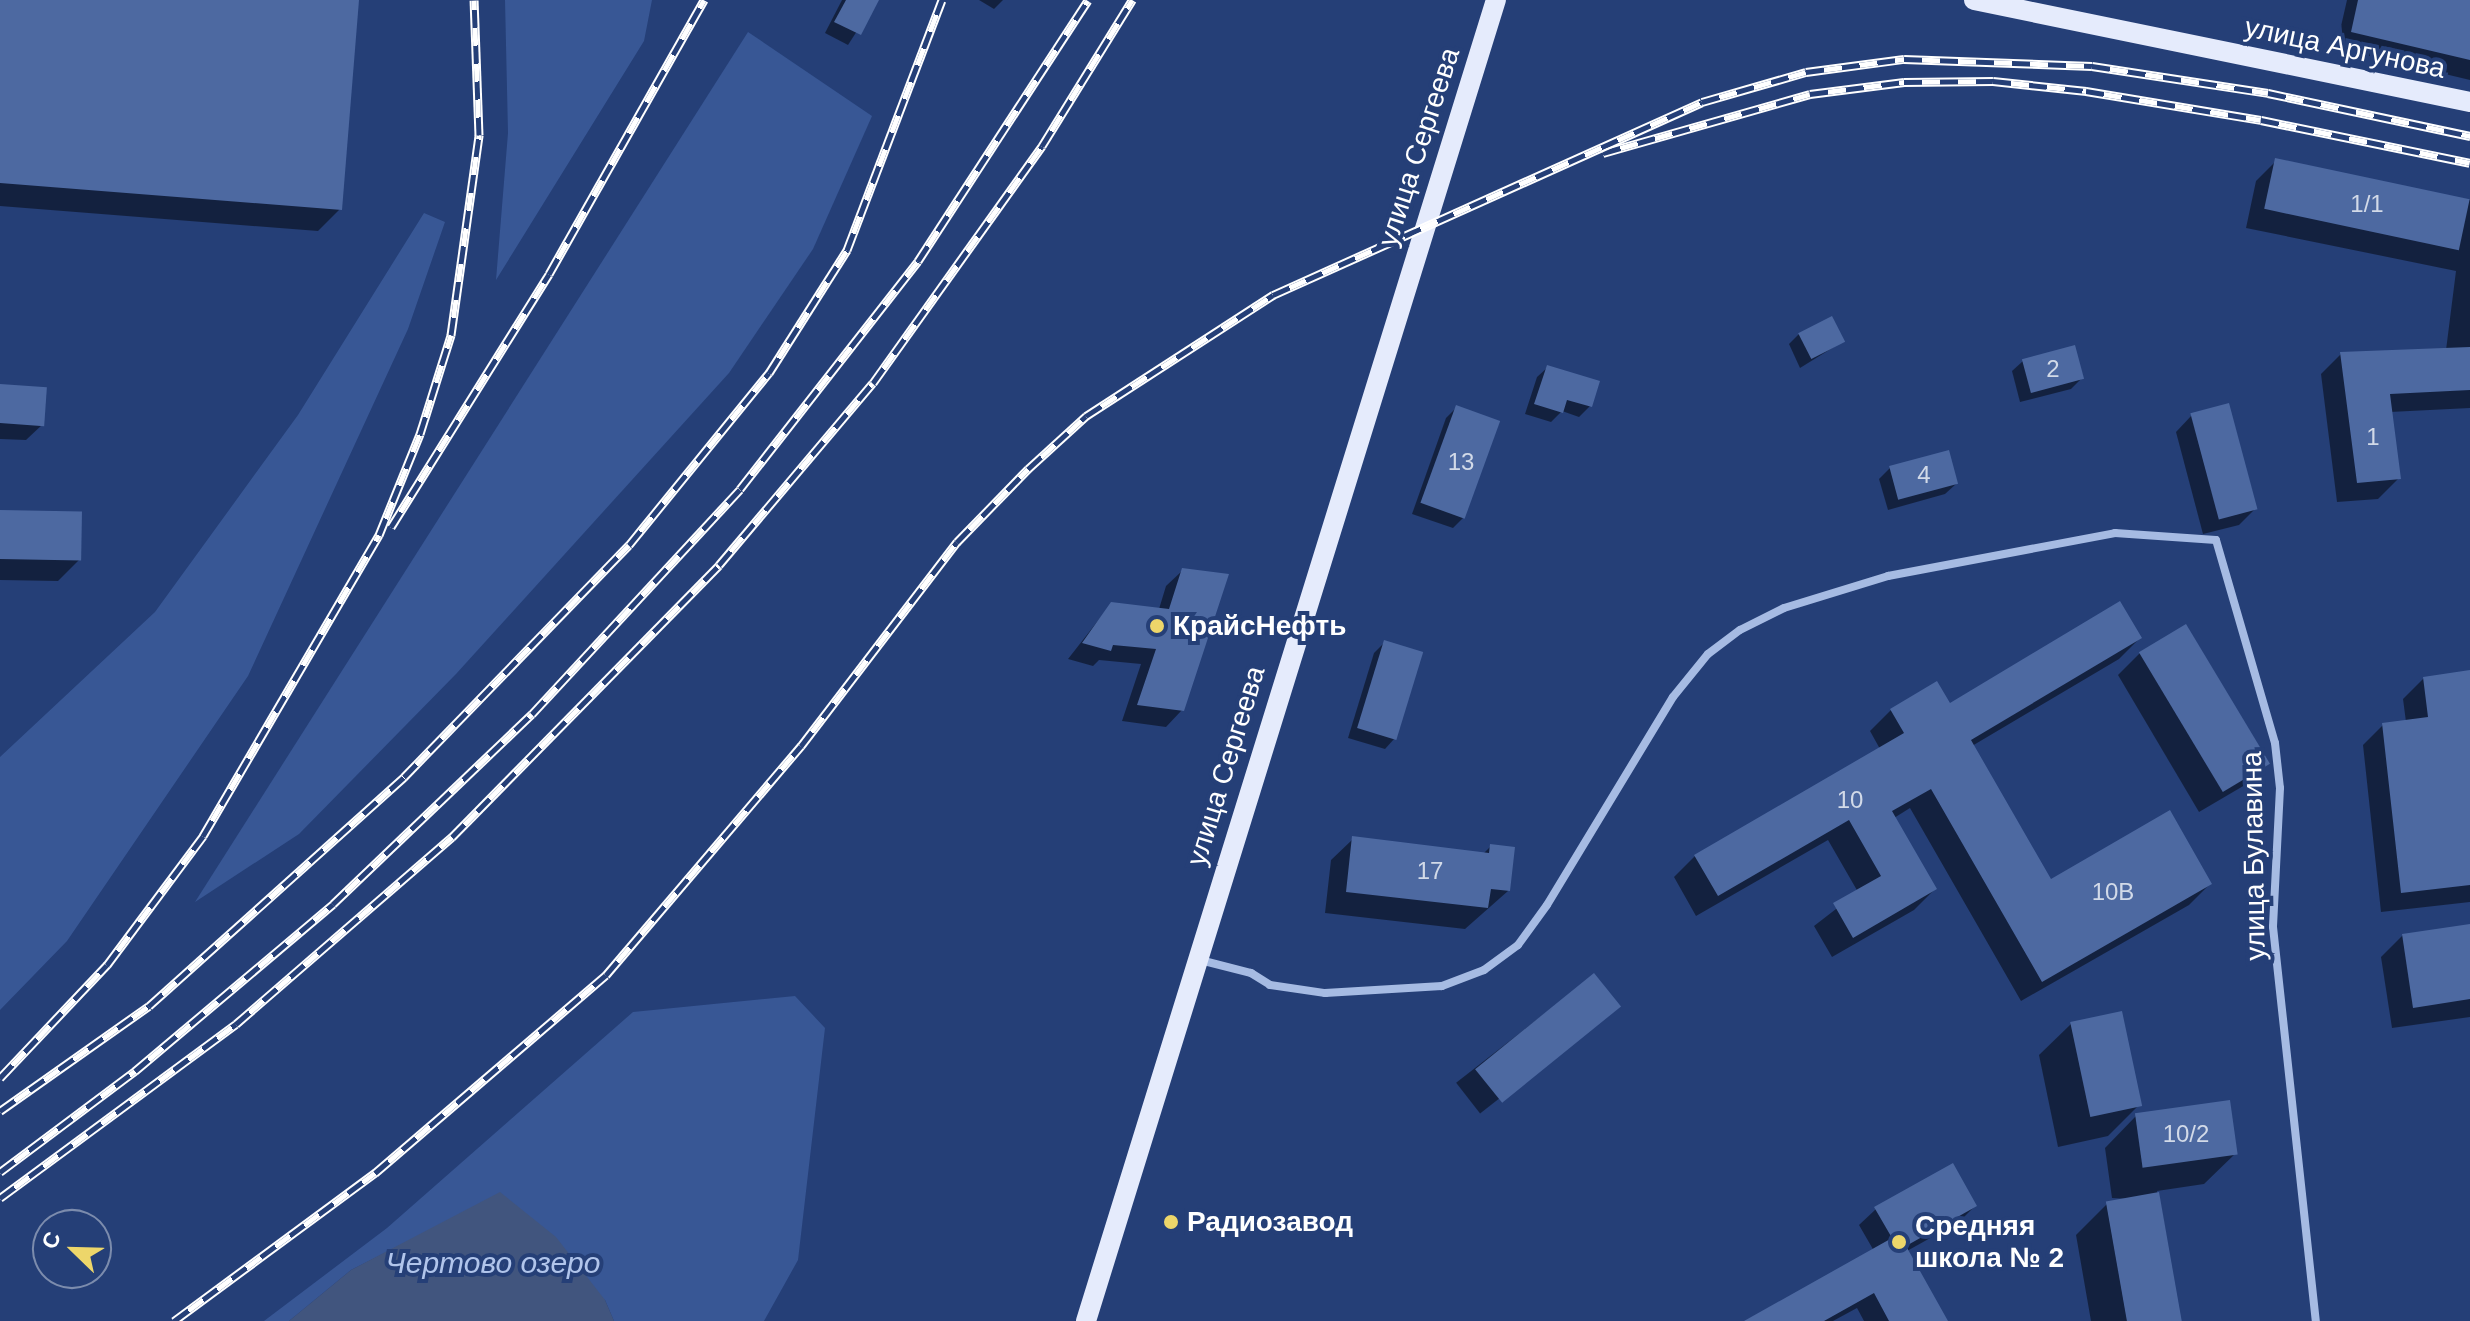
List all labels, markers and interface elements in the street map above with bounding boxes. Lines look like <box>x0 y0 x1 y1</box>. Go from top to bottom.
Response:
street label: улица Аргунова <box>2242 10 2448 86</box>
street label: улица Сергеева <box>1371 43 1467 251</box>
house number: 1/1 <box>2350 190 2384 218</box>
house number: 2 <box>2046 355 2060 383</box>
house number: 1 <box>2366 423 2380 451</box>
house number: 13 <box>1448 448 1474 476</box>
house number: 4 <box>1917 461 1931 489</box>
place label: КрайсНефть <box>1173 609 1346 643</box>
marker: КрайсНефть <box>1148 617 1166 635</box>
street label: улица Сергеева <box>1180 662 1272 870</box>
street label: улица Булавина <box>2235 751 2273 961</box>
house number: 10 <box>1837 786 1863 814</box>
house number: 17 <box>1417 857 1443 885</box>
house number: 10В <box>2092 878 2134 906</box>
house number: 10/2 <box>2163 1120 2209 1148</box>
place label: Радиозавод <box>1187 1205 1353 1239</box>
north arrow <box>32 1209 112 1289</box>
place label: Средняя школа № 2 <box>1915 1209 2064 1275</box>
marker: Радиозавод <box>1162 1213 1180 1231</box>
text: С <box>37 1228 66 1252</box>
marker: Средняя школа № 2 <box>1890 1233 1908 1251</box>
water label: Чертово озеро <box>386 1245 600 1281</box>

